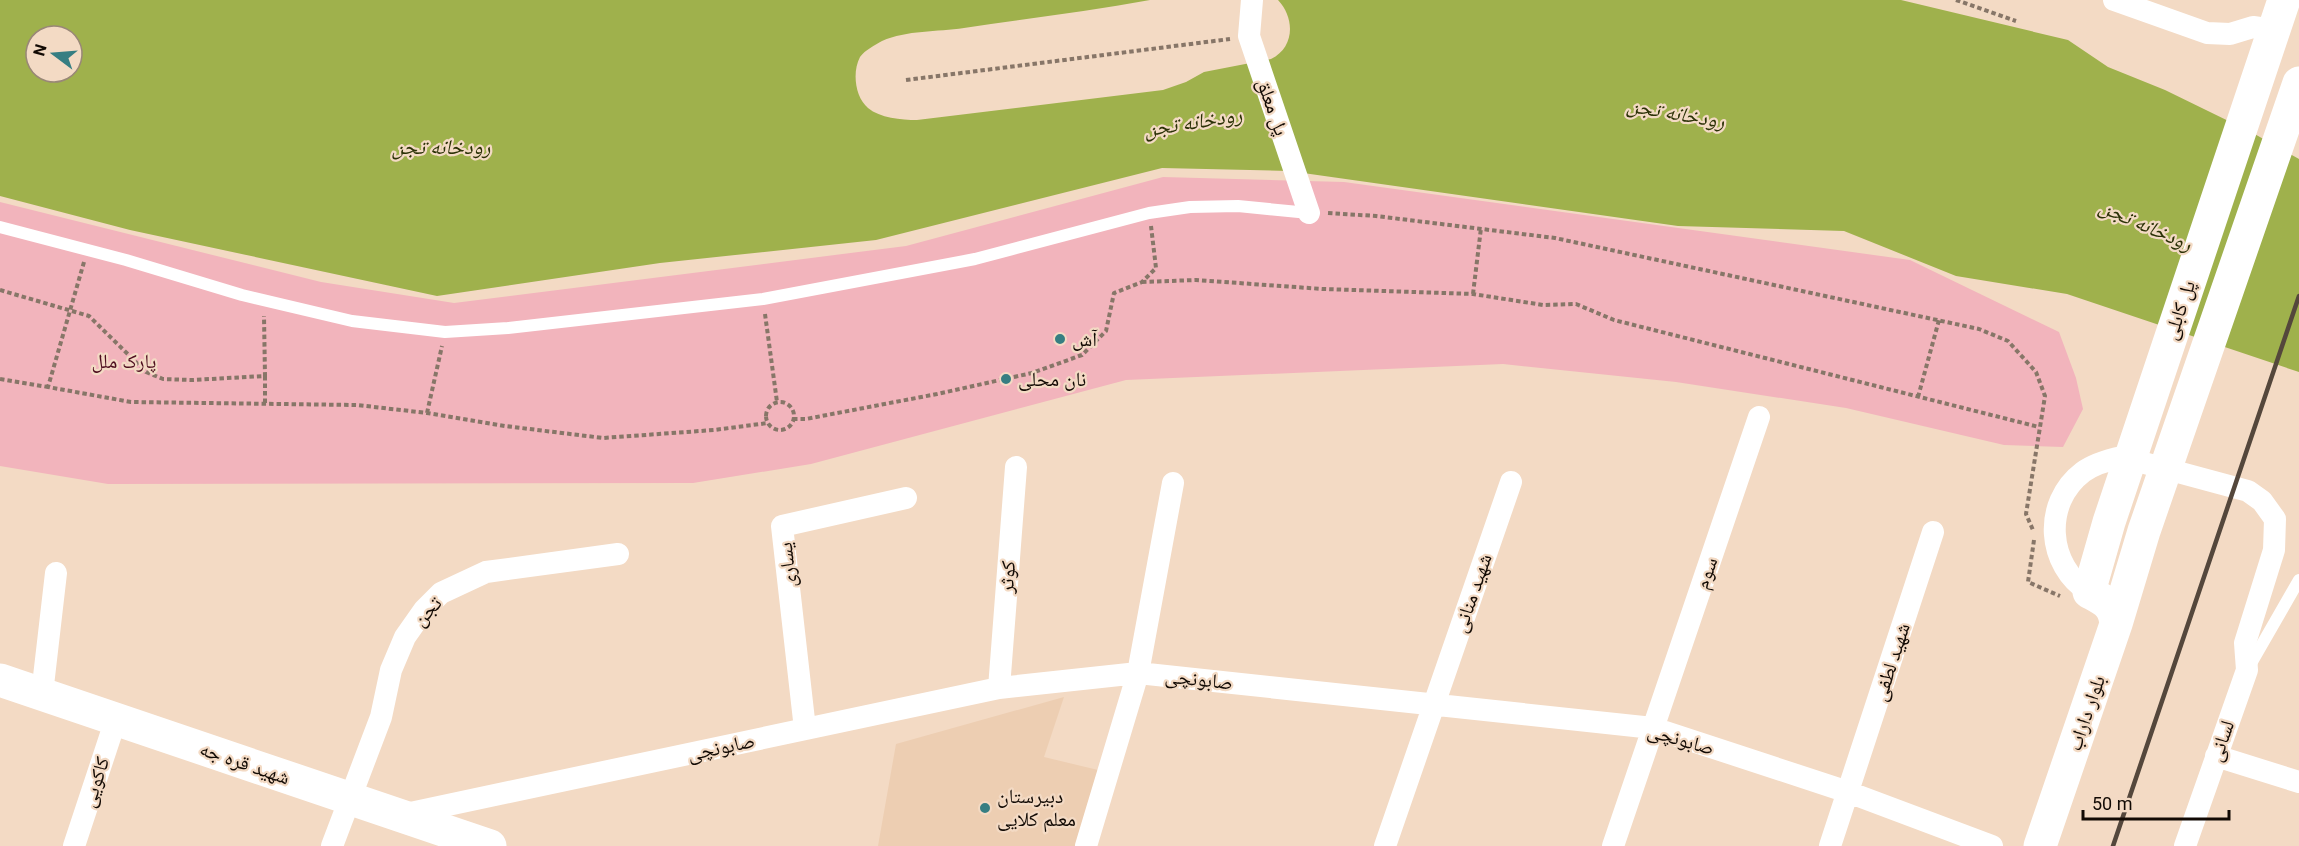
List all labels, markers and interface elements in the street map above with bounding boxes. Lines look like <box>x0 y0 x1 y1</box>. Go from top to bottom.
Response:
north arrow <box>24 24 84 84</box>
text: N <box>29 42 51 58</box>
street label: پل معلق <box>1252 75 1294 139</box>
water label: رودخانه تجن <box>1625 93 1727 134</box>
water label: رودخانه تجن <box>1142 102 1244 143</box>
water label: رودخانه تجن <box>391 135 491 160</box>
water label: رودخانه تجن <box>2095 194 2196 257</box>
street label: پل کابلی <box>2158 277 2200 343</box>
place label: آش <box>1072 327 1098 351</box>
marker: آش <box>1053 332 1067 346</box>
park label: پارک ملل <box>92 349 157 373</box>
place label: نان محلی <box>1018 367 1086 391</box>
marker: نان محلی <box>999 372 1013 386</box>
street label: یساری <box>773 541 801 589</box>
street label: شهید منانی <box>1447 550 1497 636</box>
street label: سوم <box>1689 554 1724 593</box>
street label: کوثر <box>994 560 1020 595</box>
street label: تجن <box>407 591 447 631</box>
street label: شهید لطفی <box>1867 620 1915 704</box>
street label: صابونچی <box>1164 664 1234 694</box>
street label: بلوار داراب <box>2062 672 2110 754</box>
street label: لسانی <box>2203 717 2239 765</box>
street label: صابونچی <box>1645 718 1717 760</box>
street label: صابونچی <box>685 728 757 766</box>
street label: شهید قره جه <box>197 736 293 790</box>
street label: کاکویی <box>76 754 114 810</box>
scale bar <box>2083 783 2228 821</box>
place label: دبیرستان معلم کلایی <box>997 784 1076 833</box>
text: 50 m <box>2092 793 2132 814</box>
marker: دبیرستان معلم کلایی <box>978 801 992 815</box>

